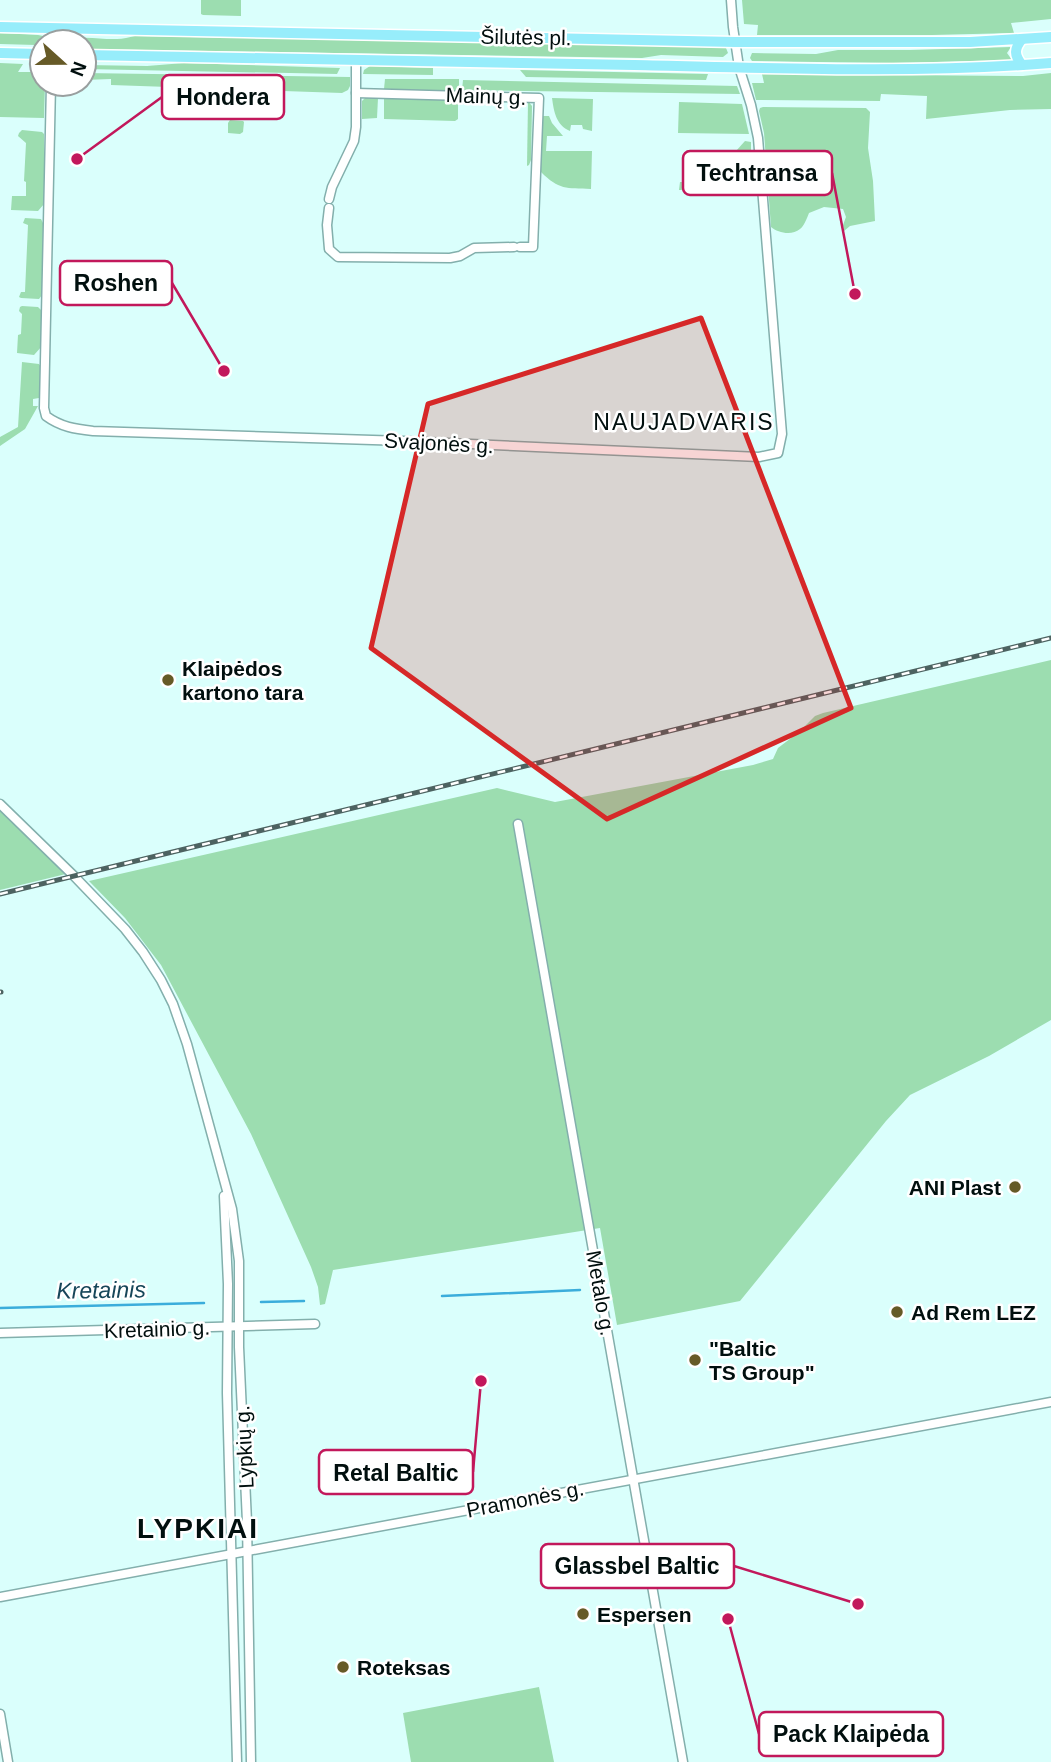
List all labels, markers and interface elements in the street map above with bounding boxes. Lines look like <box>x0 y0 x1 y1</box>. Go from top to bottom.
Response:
street label: Šilutės pl. <box>480 25 572 49</box>
north arrow <box>28 28 98 98</box>
text: N <box>66 59 91 79</box>
callout: Hondera <box>162 75 284 119</box>
street label: Mainų g. <box>445 83 527 109</box>
text: Hondera <box>176 84 270 110</box>
callout: Techtransa <box>683 151 832 195</box>
text: Techtransa <box>696 160 818 186</box>
callout: Roshen <box>60 261 172 305</box>
text: Roshen <box>74 270 158 296</box>
district label: NAUJADVARIS <box>593 409 775 435</box>
street label: Svajonės g. <box>384 429 494 457</box>
place label: Klaipėdos kartono tara <box>182 657 304 704</box>
marker: Klaipėdos kartono tara <box>160 672 176 688</box>
place label: ANI Plast <box>909 1176 1001 1199</box>
marker: ANI Plast <box>1007 1179 1023 1195</box>
street label: Metalo g. <box>582 1248 620 1338</box>
water label: Kretainis <box>56 1276 146 1304</box>
place label: Ad Rem LEZ <box>911 1301 1036 1324</box>
marker: Ad Rem LEZ <box>889 1304 905 1320</box>
street label: Kretainio g. <box>104 1316 210 1342</box>
place label: "Baltic TS Group" <box>709 1337 815 1384</box>
marker: "Baltic TS Group" <box>687 1352 703 1368</box>
street label: Lypkių g. <box>230 1405 258 1489</box>
callout: Retal Baltic <box>319 1450 473 1494</box>
text: Retal Baltic <box>333 1460 459 1486</box>
street label: Pramonės g. <box>464 1476 586 1522</box>
district label: LYPKIAI <box>137 1513 259 1544</box>
callout: Glassbel Baltic <box>541 1544 734 1588</box>
text: Glassbel Baltic <box>555 1553 720 1579</box>
place label: Espersen <box>597 1603 692 1626</box>
marker: Espersen <box>575 1606 591 1622</box>
place label: Roteksas <box>357 1656 450 1679</box>
marker: Roteksas <box>335 1659 351 1675</box>
callout: Pack Klaipėda <box>759 1712 943 1756</box>
text: Pack Klaipėda <box>773 1721 929 1747</box>

